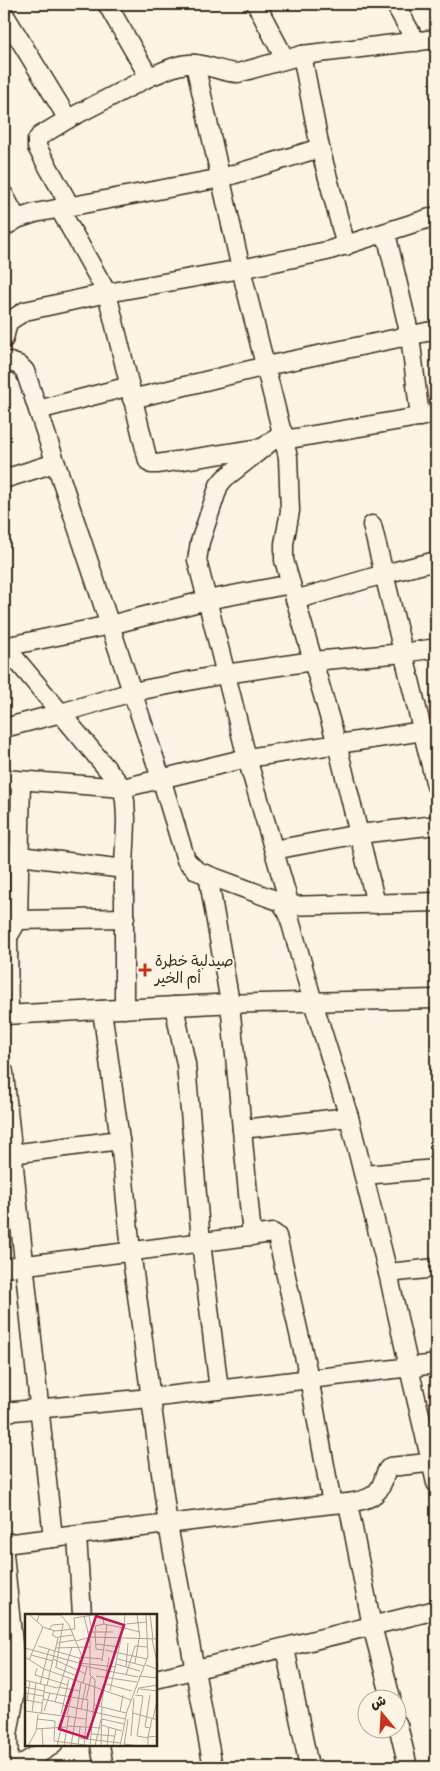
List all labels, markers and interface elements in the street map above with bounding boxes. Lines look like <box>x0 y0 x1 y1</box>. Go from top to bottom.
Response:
place label: صيدلية خطرة أم الخير <box>154 952 233 989</box>
marker: صيدلية خطرة أم الخير <box>139 964 151 976</box>
inset map <box>25 1614 158 1746</box>
north arrow <box>358 1688 408 1738</box>
text: ش <box>368 1692 388 1713</box>

